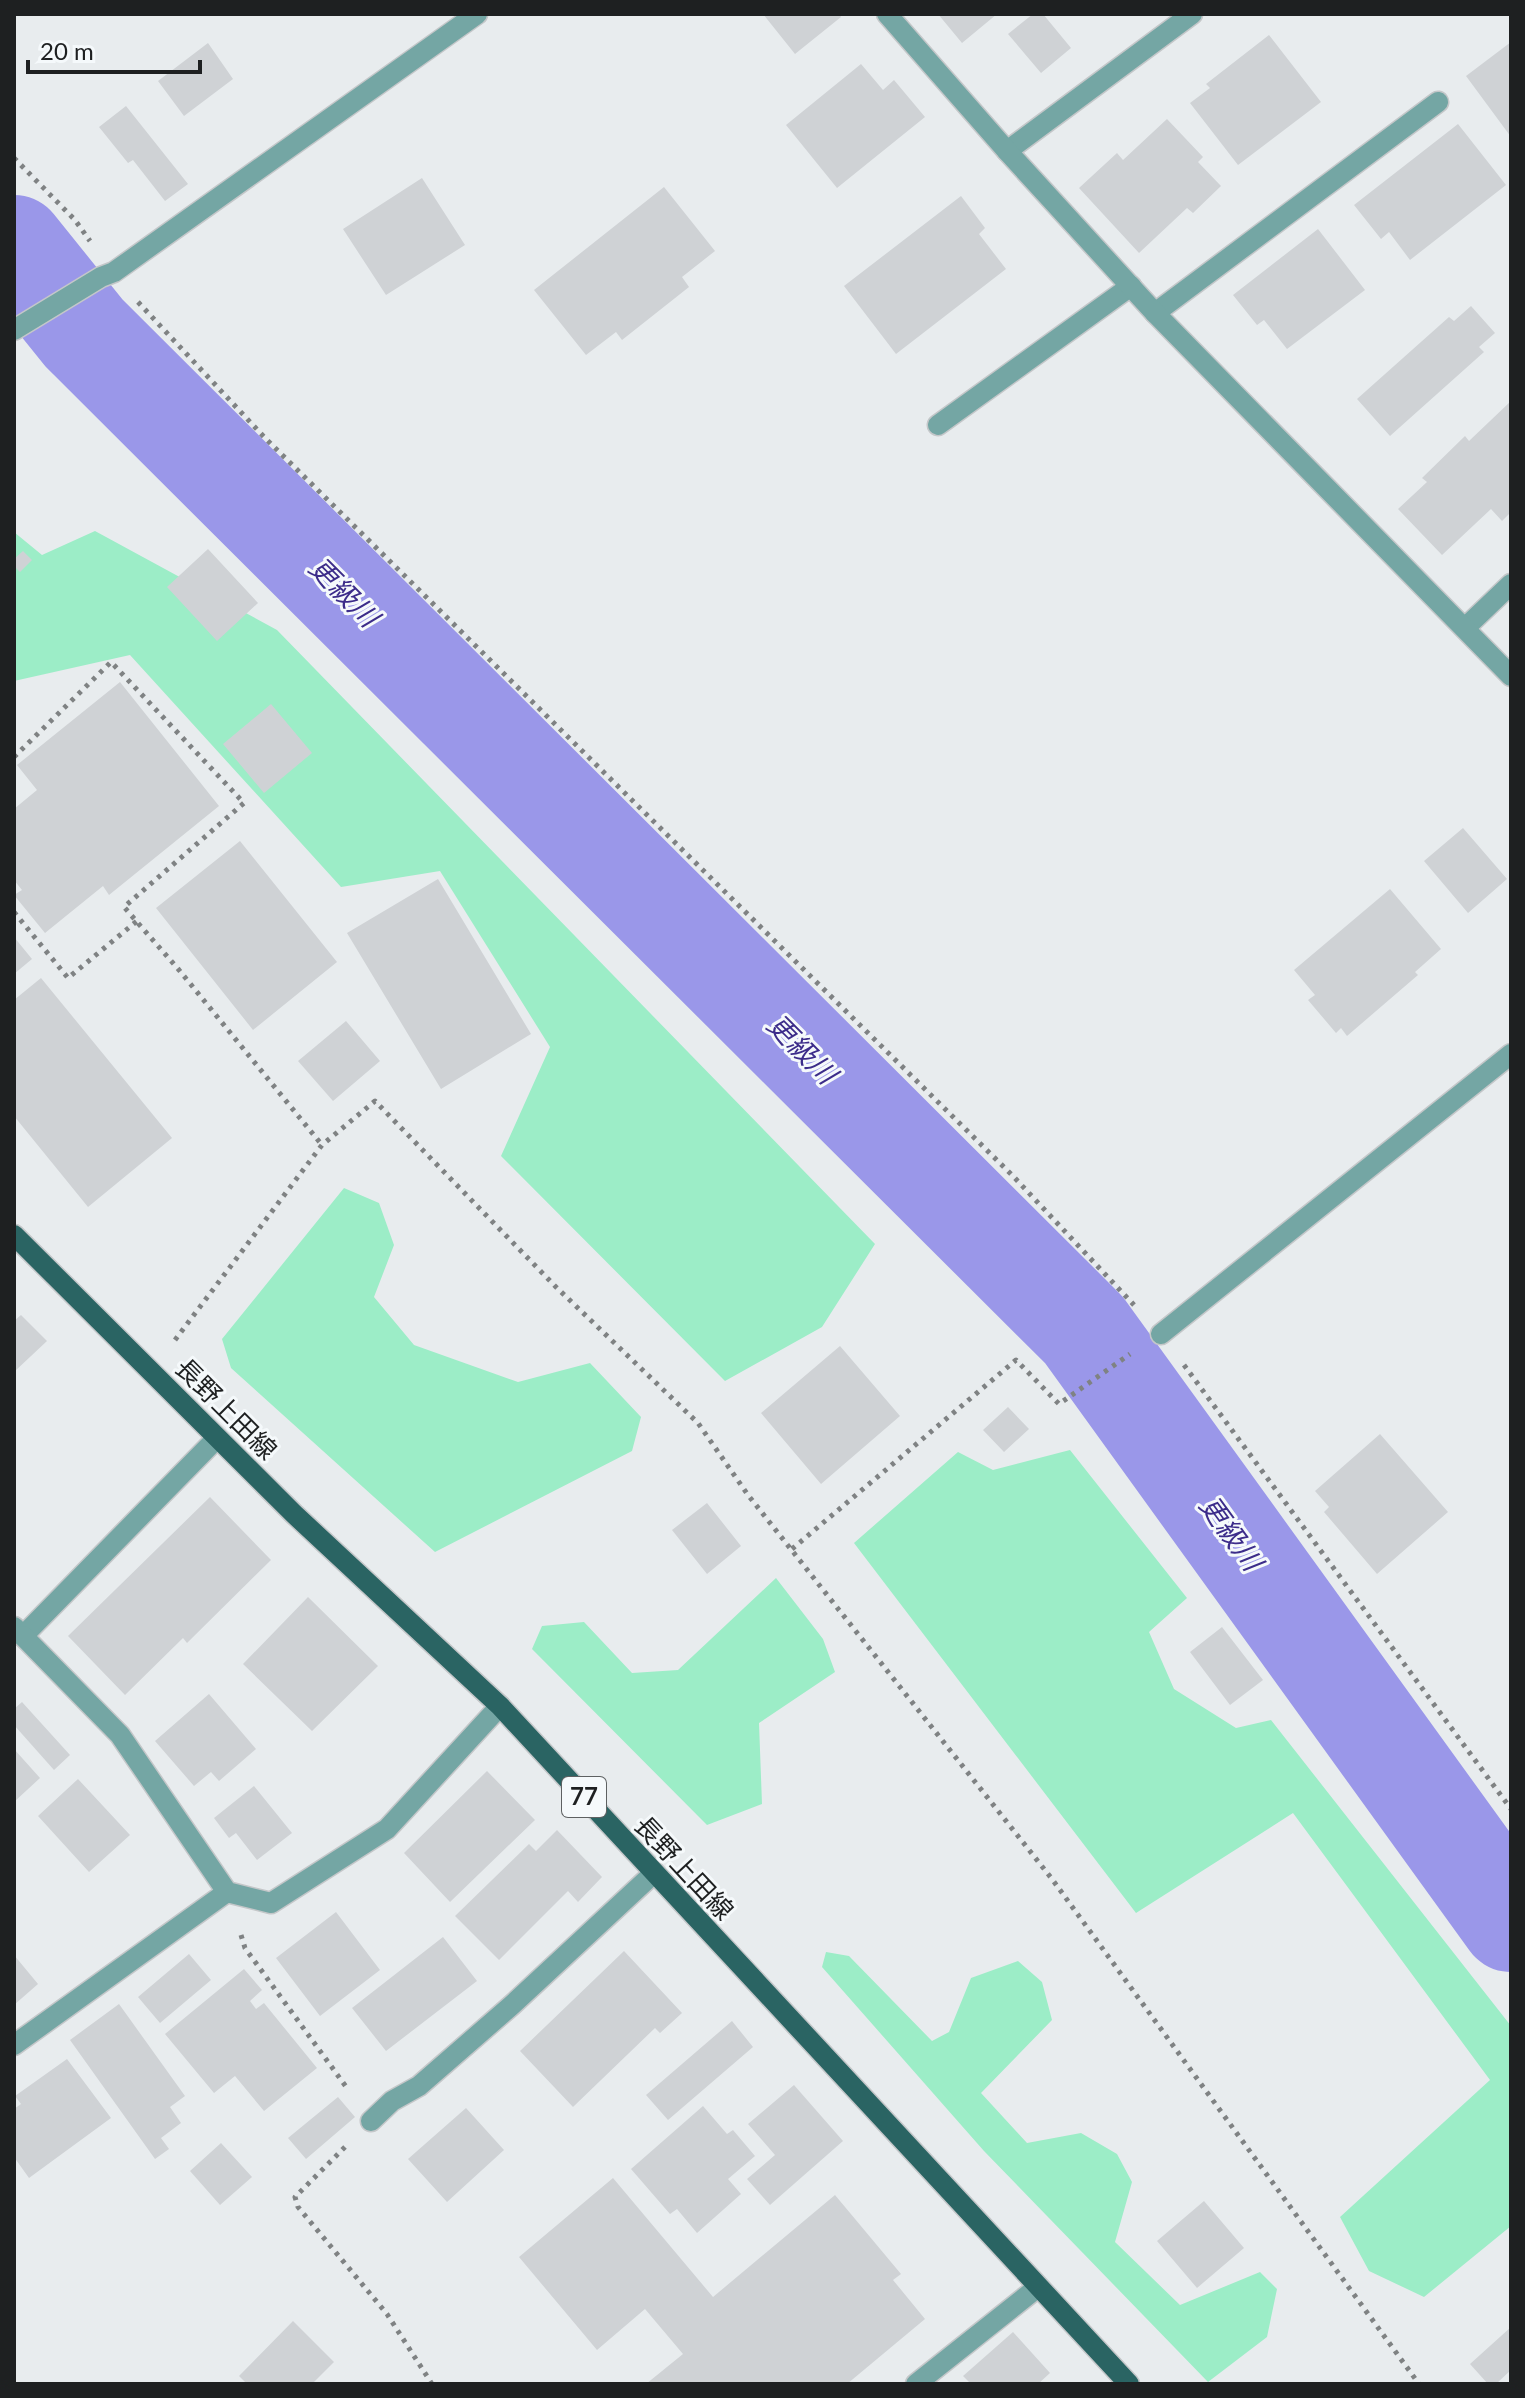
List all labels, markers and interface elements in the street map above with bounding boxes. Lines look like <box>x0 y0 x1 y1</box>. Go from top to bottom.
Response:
scale bar <box>28 24 200 74</box>
text: 20 m <box>40 36 94 65</box>
water label: 更級川 <box>303 550 389 635</box>
water label: 更級川 <box>761 1007 847 1092</box>
street label: 長野上田線 <box>169 1351 284 1466</box>
water label: 更級川 <box>1193 1488 1272 1579</box>
road number: 77 <box>562 1777 606 1817</box>
street label: 長野上田線 <box>629 1809 741 1926</box>

